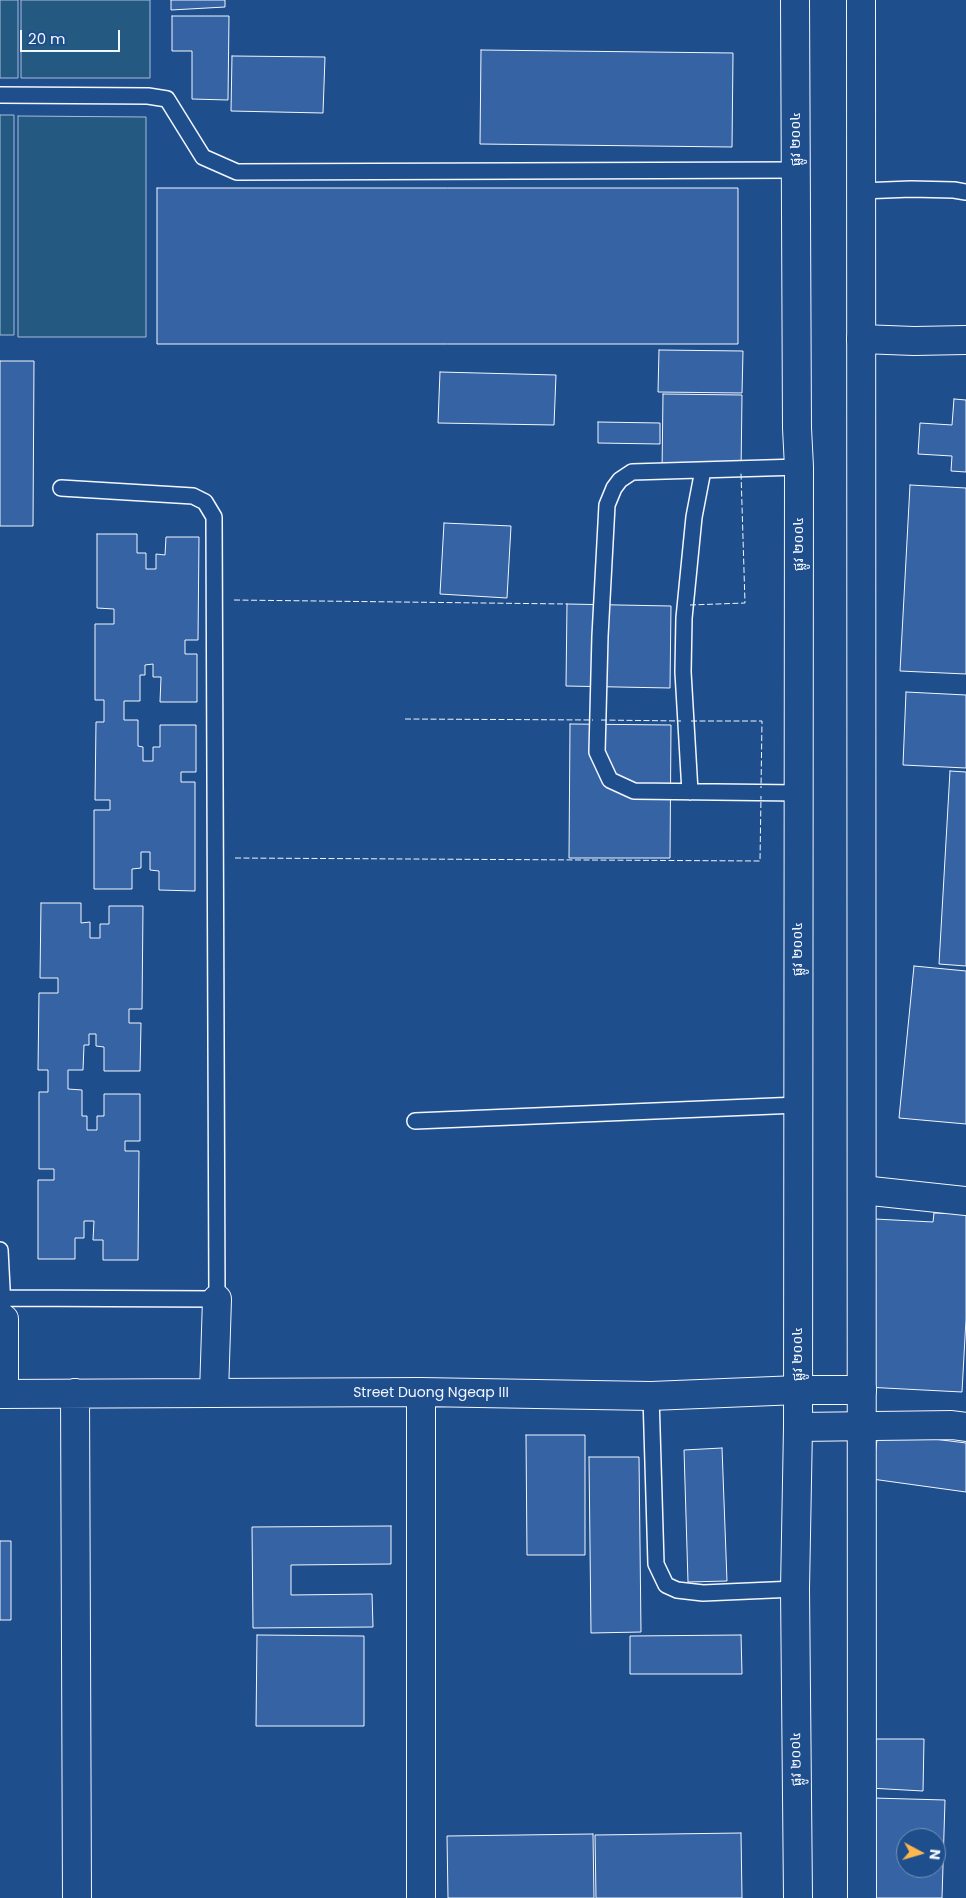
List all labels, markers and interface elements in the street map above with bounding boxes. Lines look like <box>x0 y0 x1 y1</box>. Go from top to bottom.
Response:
scale bar <box>22 20 122 52</box>
text: 20 m <box>28 28 66 49</box>
street label: ផ្លូវ ២០០៤ <box>788 112 804 166</box>
street label: ផ្លូវ ២០០៤ <box>791 517 807 571</box>
street label: ផ្លូវ ២០០៤ <box>790 922 806 976</box>
street label: ផ្លូវ ២០០៤ <box>790 1327 806 1381</box>
street label: Street Duong Ngeap III <box>353 1385 509 1401</box>
street label: ផ្លូវ ២០០៤ <box>788 1732 806 1786</box>
north arrow <box>896 1828 946 1878</box>
text: N <box>924 1848 945 1861</box>

